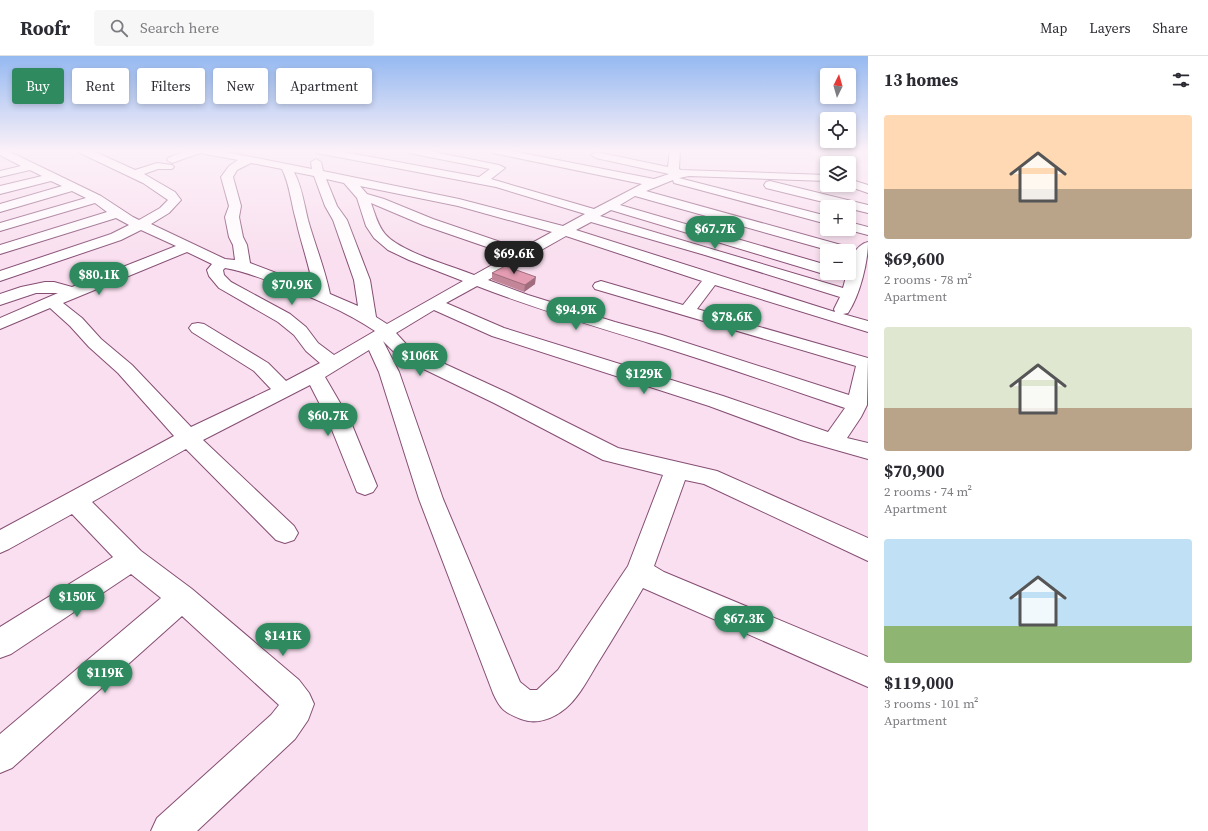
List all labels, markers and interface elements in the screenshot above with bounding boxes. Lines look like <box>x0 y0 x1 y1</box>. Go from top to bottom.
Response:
search box <box>94 10 374 46</box>
text: Roofr <box>20 15 70 41</box>
icon: search <box>108 17 130 39</box>
text: Search here <box>140 17 219 38</box>
text: Map <box>1040 18 1067 38</box>
text: Layers <box>1089 18 1131 38</box>
text: Share <box>1153 18 1188 38</box>
chip: Buy <box>12 68 64 104</box>
chip: Rent <box>72 68 129 104</box>
chip: Filters <box>137 68 205 104</box>
chip: New <box>213 68 268 104</box>
chip: Apartment <box>276 68 372 104</box>
north arrow <box>820 68 856 104</box>
map controls <box>820 68 856 280</box>
text: 13 homes <box>884 68 958 92</box>
icon: filters <box>1170 69 1192 91</box>
button: locate <box>820 112 856 148</box>
icon: home <box>1002 141 1074 213</box>
button: layers <box>820 156 856 192</box>
button: + <box>820 200 856 236</box>
pin: $67.7K <box>682 216 748 250</box>
text: $67.7K <box>694 220 736 237</box>
pin: $69.6K <box>481 241 547 275</box>
button: − <box>820 244 856 280</box>
text: $69.6K <box>493 245 535 262</box>
text: $69,600 <box>884 247 944 271</box>
pin: $80.1K <box>66 262 132 296</box>
text: $80.1K <box>78 266 120 283</box>
text: 2 rooms · 78 m² <box>884 271 972 288</box>
pin: $70.9K <box>259 272 325 306</box>
text: $70.9K <box>271 276 313 293</box>
text: Apartment <box>884 288 947 305</box>
pin: $94.9K <box>543 297 609 331</box>
text: $94.9K <box>555 301 597 318</box>
pin: $78.6K <box>699 304 765 338</box>
text: $78.6K <box>711 308 753 325</box>
pin: $106K <box>392 343 448 377</box>
text: $106K <box>401 347 439 364</box>
icon: home <box>1002 353 1074 425</box>
pin: $129K <box>616 361 672 395</box>
text: $129K <box>625 365 663 382</box>
pin: $60.7K <box>295 403 361 437</box>
text: $60.7K <box>307 407 349 424</box>
text: $70,900 <box>884 459 944 483</box>
text: 2 rooms · 74 m² <box>884 483 972 500</box>
text: Apartment <box>884 500 947 517</box>
icon: home <box>1002 565 1074 637</box>
pin: $150K <box>49 584 105 618</box>
text: $150K <box>58 588 96 605</box>
pin: $67.3K <box>711 606 777 640</box>
text: $67.3K <box>723 610 765 627</box>
pin: $141K <box>255 623 311 657</box>
text: $141K <box>264 627 302 644</box>
pin: $119K <box>77 660 133 694</box>
text: $119K <box>86 664 124 681</box>
text: $119,000 <box>884 671 954 695</box>
text: 3 rooms · 101 m² <box>884 695 979 712</box>
text: Apartment <box>884 712 947 729</box>

